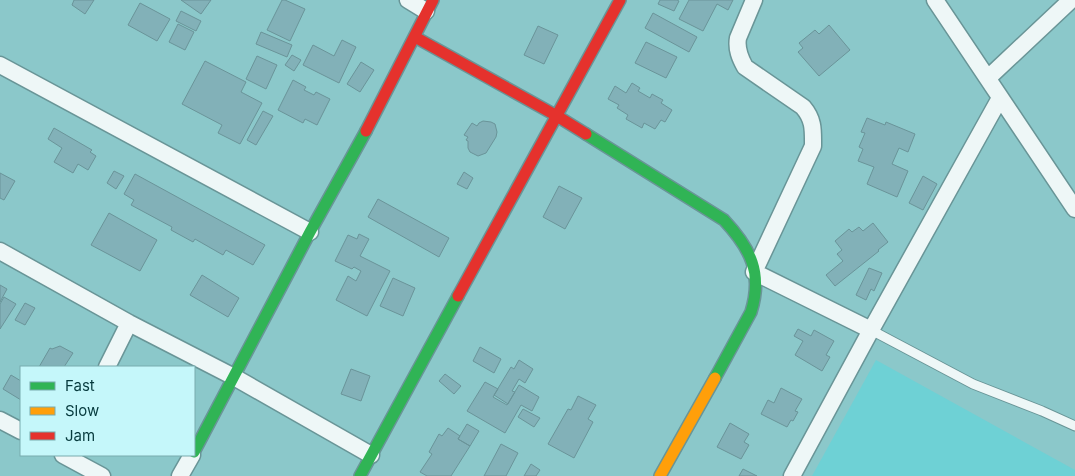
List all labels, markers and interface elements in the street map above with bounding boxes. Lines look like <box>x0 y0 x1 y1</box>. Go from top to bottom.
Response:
legend <box>20 366 195 456</box>
text: Fast <box>65 376 95 395</box>
text: Slow <box>65 401 99 420</box>
text: Jam <box>65 426 95 445</box>

